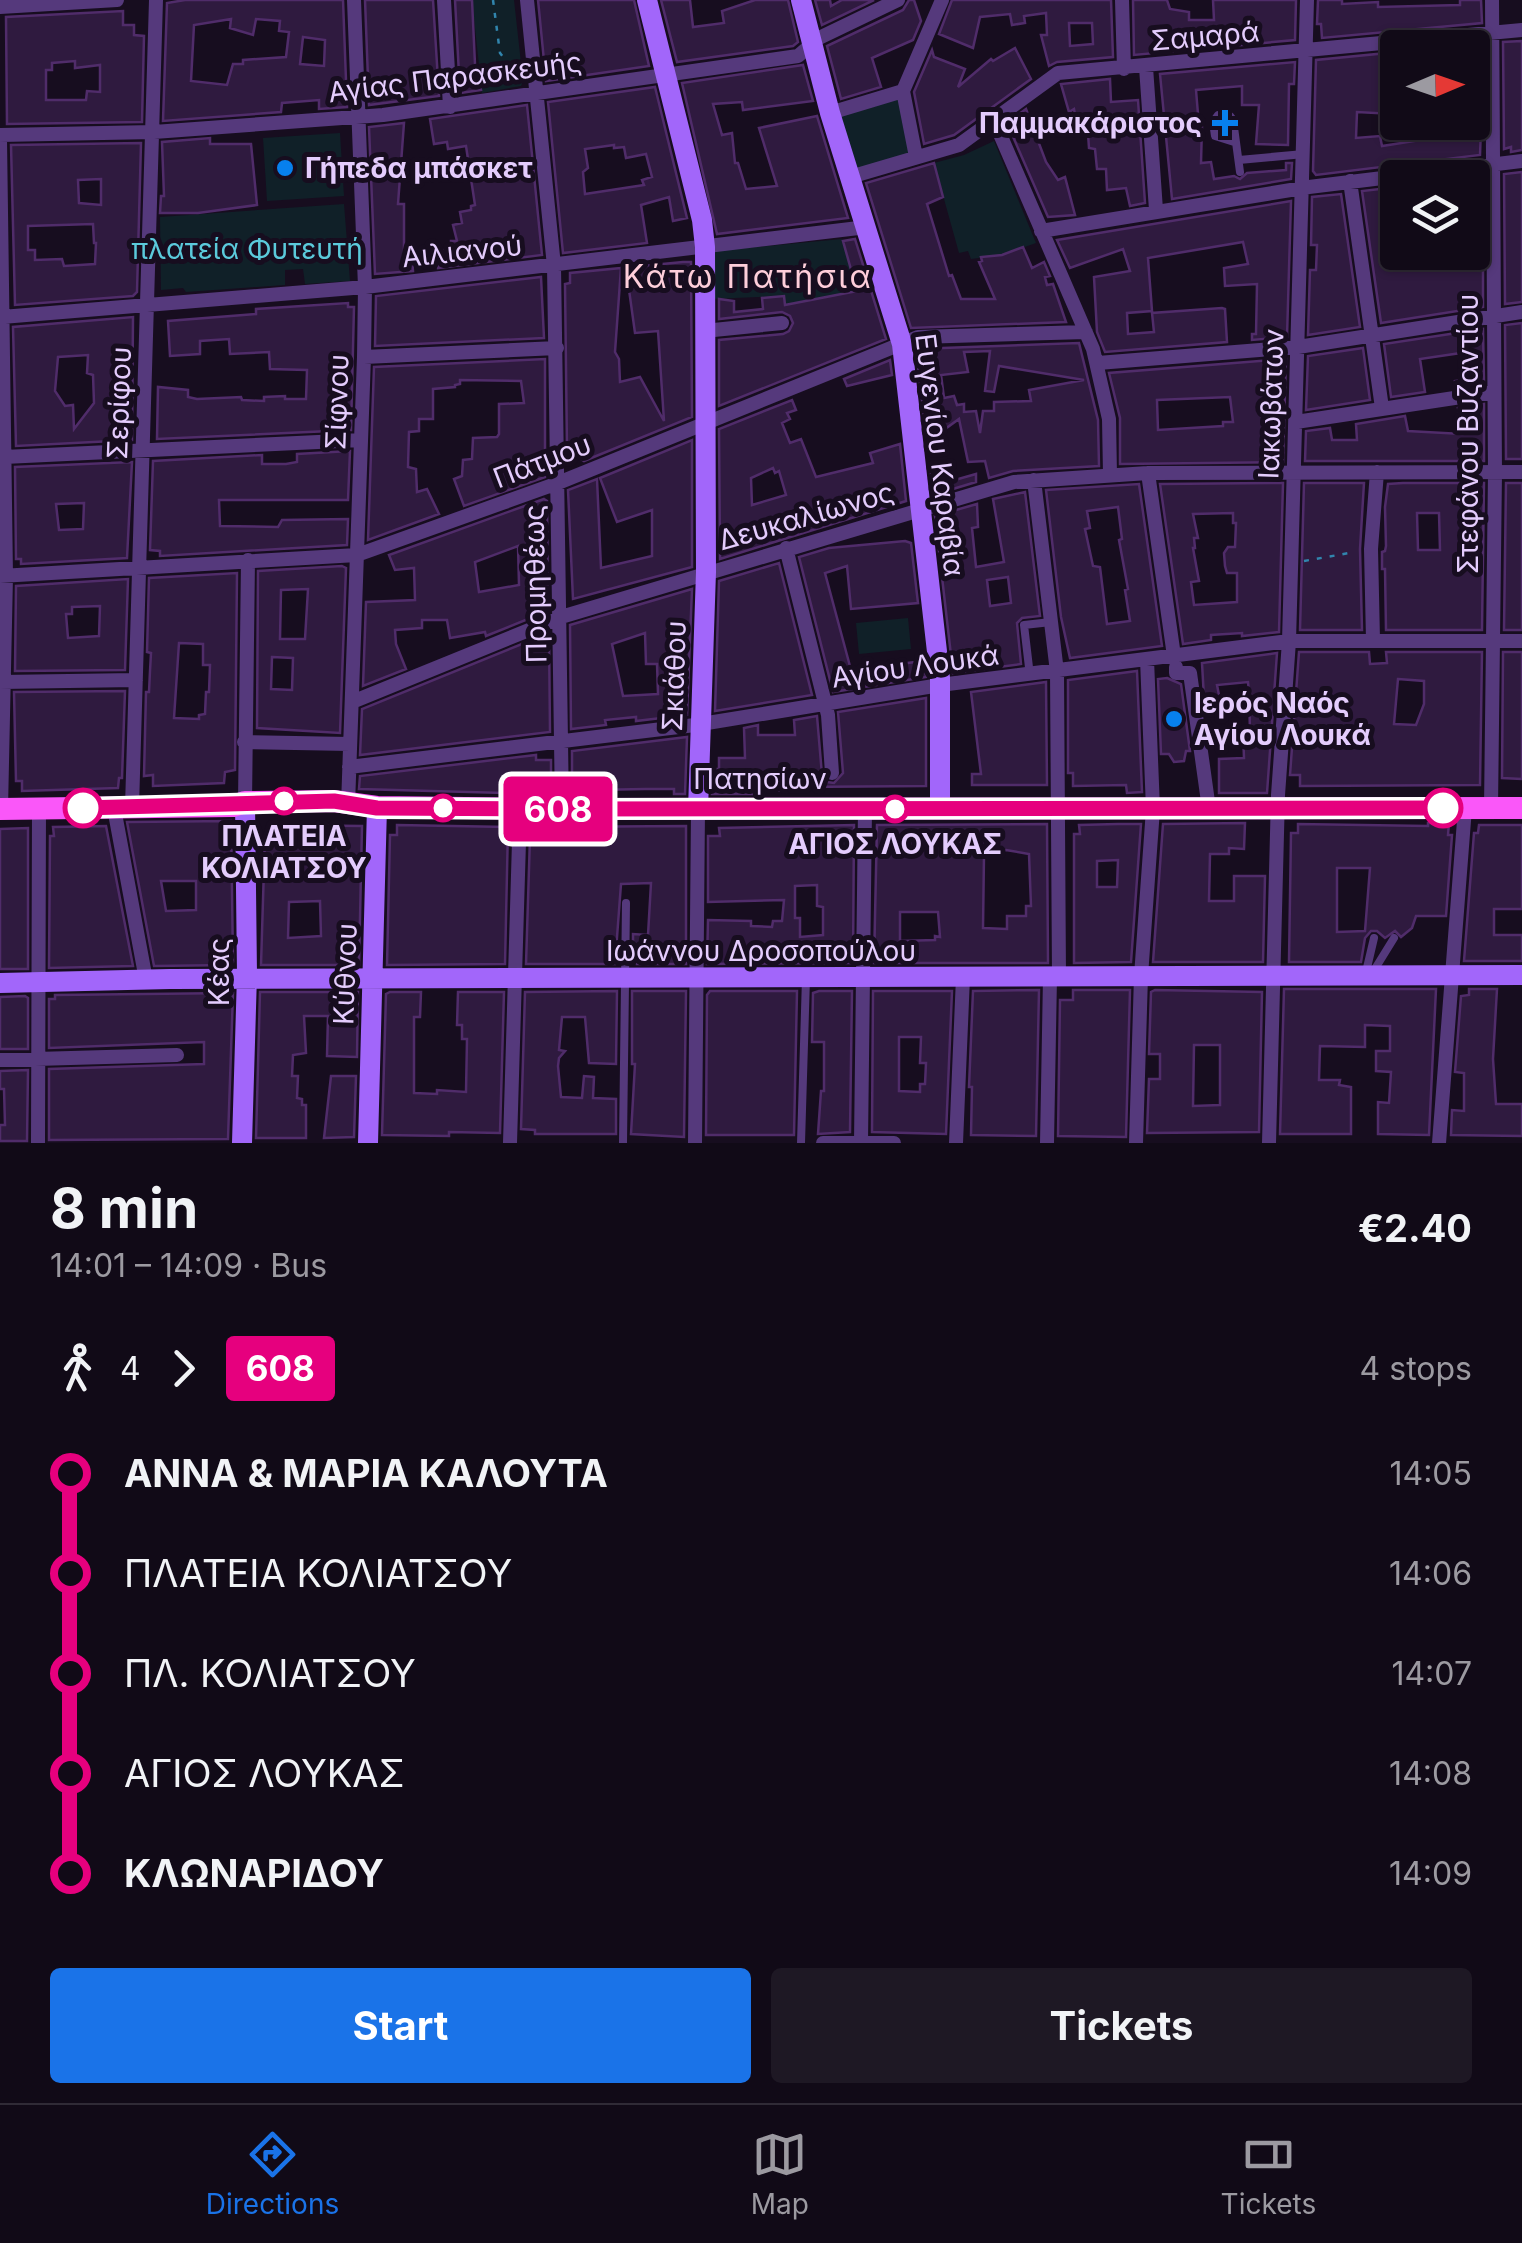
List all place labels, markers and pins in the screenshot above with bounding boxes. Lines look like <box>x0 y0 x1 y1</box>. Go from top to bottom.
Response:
place label: Παμμακάριστος <box>979 106 1202 140</box>
marker: Παμμακάριστος <box>1212 110 1238 136</box>
place label: Γήπεδα μπάσκετ <box>305 151 533 185</box>
marker: Γήπεδα μπάσκετ <box>274 157 296 179</box>
place label: Ιερός Ναός Αγίου Λουκά <box>1194 686 1371 752</box>
marker: Ιερός Ναός Αγίου Λουκά <box>1163 708 1185 730</box>
marker: ΠΛΑΤΕΙΑ ΚΟΛΙΑΤΣΟΥ <box>271 788 297 814</box>
unlabelled marker <box>64 789 102 827</box>
unlabelled marker <box>1424 789 1462 827</box>
unlabelled marker <box>430 795 456 821</box>
marker: ΑΓΙΟΣ ΛΟΥΚΑΣ <box>882 796 908 822</box>
place label: ΠΛΑΤΕΙΑ ΚΟΛΙΑΤΣΟΥ <box>201 819 367 885</box>
place label: ΑΓΙΟΣ ΛΟΥΚΑΣ <box>788 827 1002 861</box>

